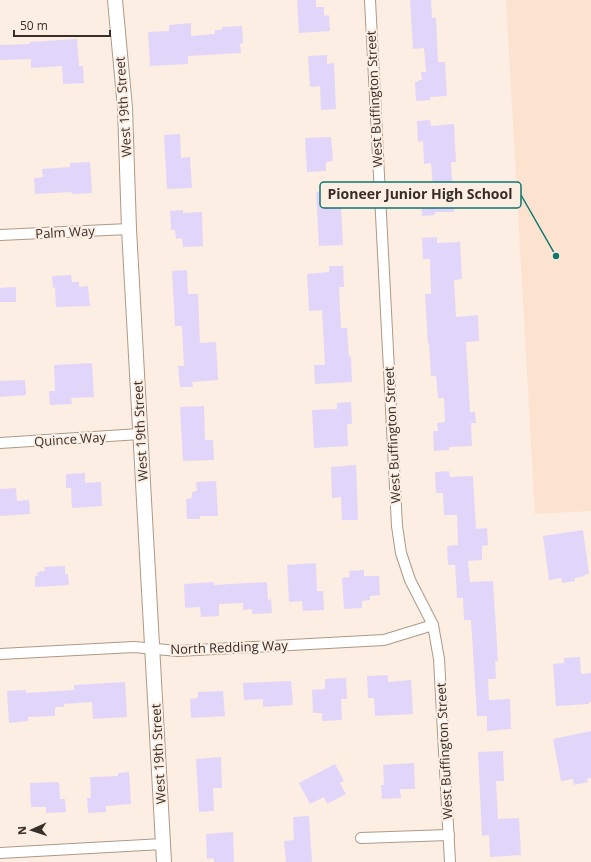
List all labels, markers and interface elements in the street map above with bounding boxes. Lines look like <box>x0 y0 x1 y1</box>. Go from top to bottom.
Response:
scale bar <box>14 12 110 38</box>
text: 50 m <box>20 17 48 34</box>
street label: West Buffington Street <box>361 30 387 168</box>
street label: West 19th Street <box>110 56 135 158</box>
callout: Pioneer Junior High School <box>320 182 521 208</box>
text: Pioneer Junior High School <box>328 184 512 203</box>
street label: Palm Way <box>35 221 96 243</box>
street label: West Buffington Street <box>379 366 405 504</box>
street label: West 19th Street <box>128 380 152 482</box>
street label: Quince Way <box>33 427 107 450</box>
street label: North Redding Way <box>170 636 289 658</box>
street label: West Buffington Street <box>431 682 457 820</box>
street label: West 19th Street <box>146 703 170 805</box>
north arrow <box>12 810 52 850</box>
text: N <box>14 826 29 835</box>

